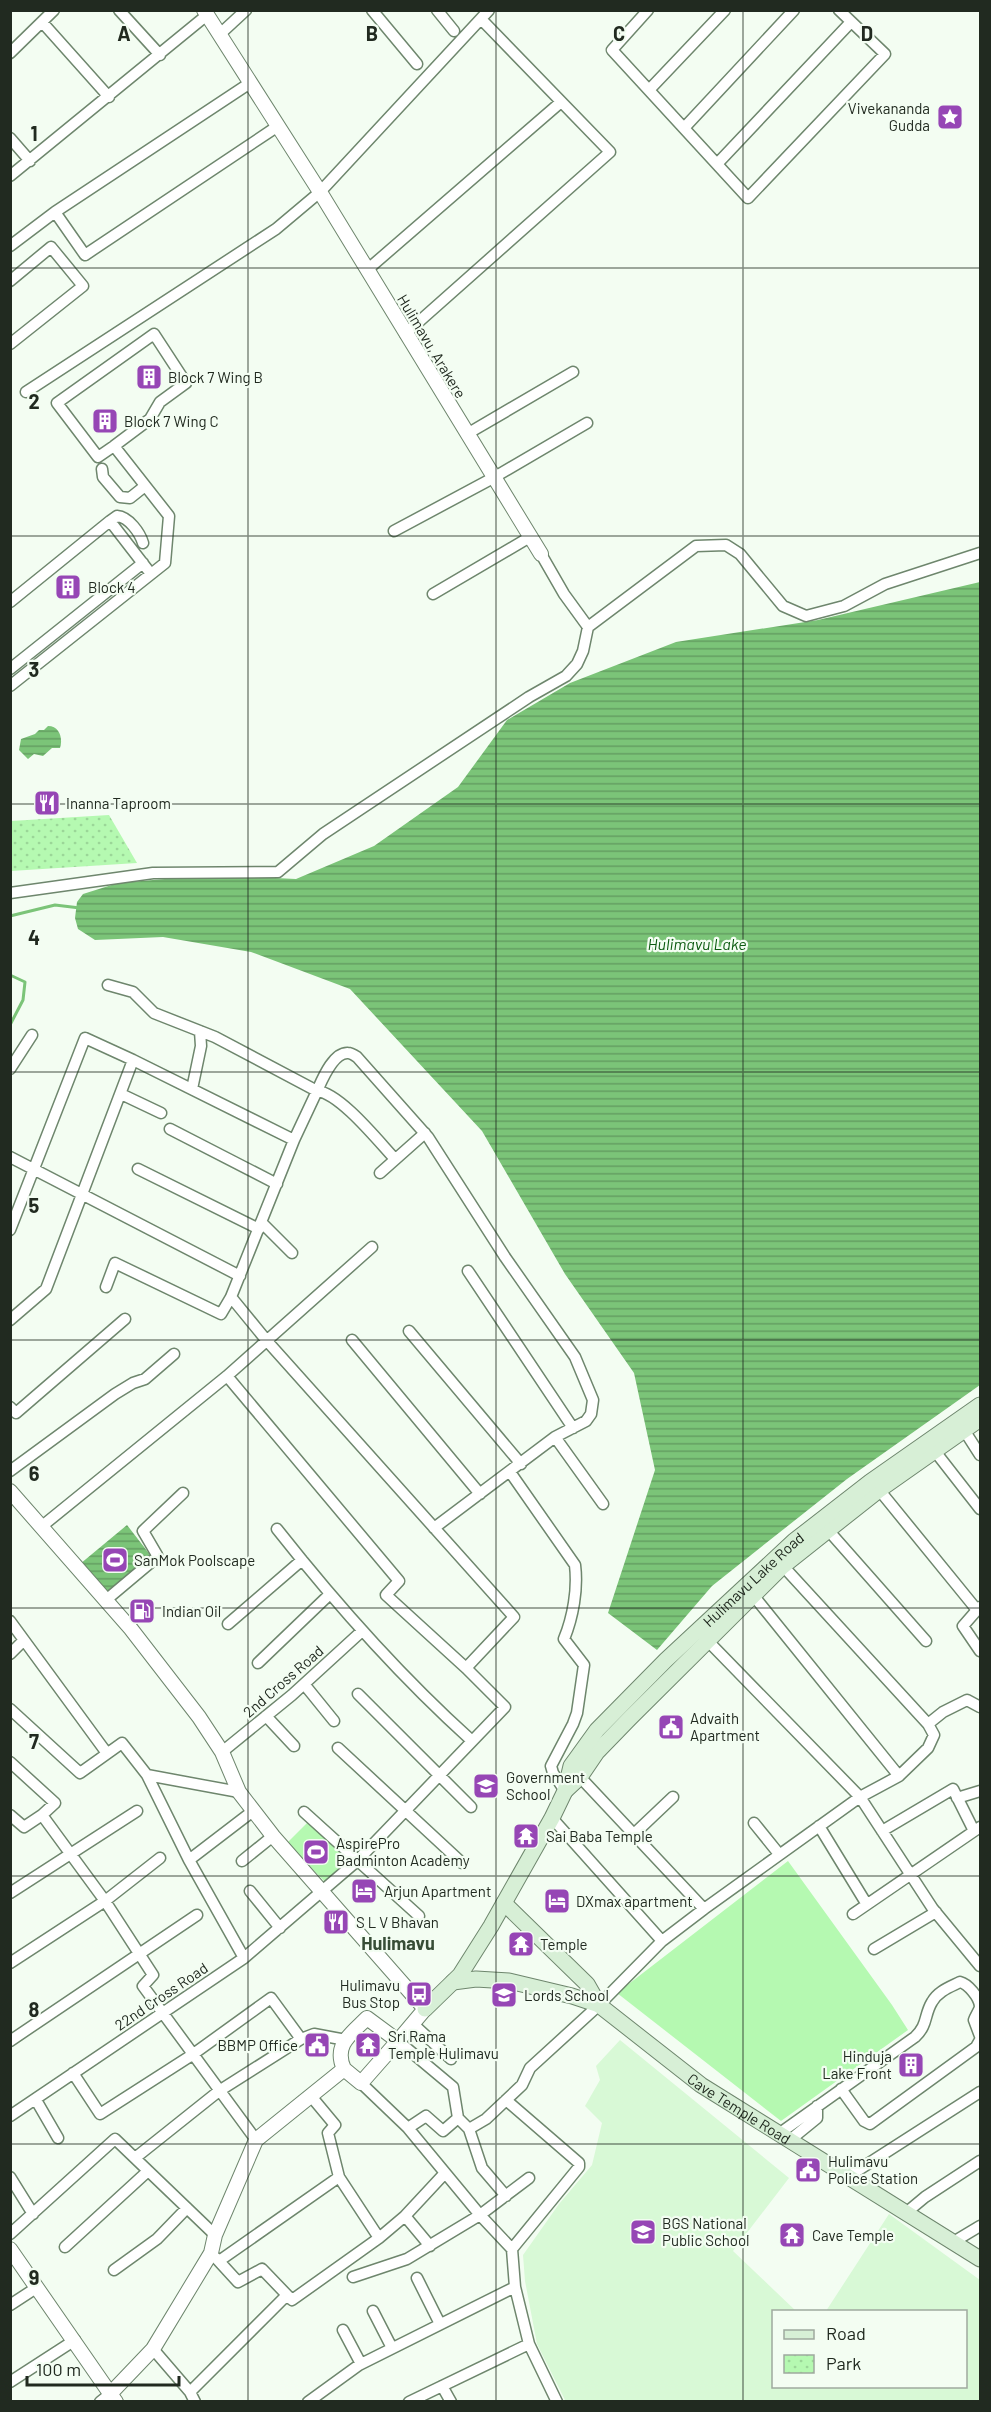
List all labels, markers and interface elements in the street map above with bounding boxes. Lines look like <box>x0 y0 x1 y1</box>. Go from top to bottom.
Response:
text: A <box>117 21 131 45</box>
text: B <box>366 21 378 45</box>
text: C <box>613 21 625 45</box>
text: D <box>861 21 873 45</box>
place label: Vivekananda Gudda <box>848 99 930 134</box>
place icon: Vivekananda Gudda <box>935 102 965 132</box>
text: 1 <box>30 121 38 145</box>
street label: Hulimavu, Arakere <box>394 291 470 401</box>
building icon: Block 7 Wing B <box>134 362 164 392</box>
place label: Block 7 Wing B <box>168 368 263 386</box>
text: 2 <box>28 389 40 413</box>
building icon: Block 7 Wing C <box>90 406 120 436</box>
place label: Block 7 Wing C <box>124 412 219 430</box>
building icon: Block 4 <box>53 572 83 602</box>
place label: Block 4 <box>88 578 136 596</box>
text: 3 <box>29 657 39 681</box>
restaurant icon: Inanna Taproom <box>32 788 62 818</box>
place label: Inanna Taproom <box>66 794 171 812</box>
text: 4 <box>28 925 40 949</box>
water label: Hulimavu Lake <box>647 934 747 953</box>
text: 5 <box>29 1193 40 1217</box>
text: 6 <box>29 1461 40 1485</box>
street label: Hulimavu Lake Road <box>699 1528 807 1630</box>
sports icon: SanMok Poolscape <box>100 1545 130 1575</box>
place label: SanMok Poolscape <box>134 1551 255 1569</box>
fuel station icon: Indian Oil <box>127 1596 157 1626</box>
place label: Indian Oil <box>162 1602 221 1620</box>
street label: 2nd Cross Road <box>239 1641 327 1721</box>
place label: Advaith Apartment <box>690 1709 760 1744</box>
public building icon: Advaith Apartment <box>656 1712 686 1742</box>
text: 7 <box>29 1729 39 1753</box>
place label: Government School <box>506 1768 585 1803</box>
school or university icon: Government School <box>471 1771 501 1801</box>
temple icon: Sai Baba Temple <box>511 1821 541 1851</box>
place label: Sai Baba Temple <box>546 1827 653 1845</box>
place label: AspirePro Badminton Academy <box>336 1834 470 1869</box>
sports icon: AspirePro Badminton Academy <box>301 1837 331 1867</box>
hotel icon: Arjun Apartment <box>349 1876 379 1906</box>
place label: Arjun Apartment <box>384 1882 491 1900</box>
hotel icon: DXmax apartment <box>542 1886 572 1916</box>
place label: DXmax apartment <box>576 1892 693 1910</box>
restaurant icon: S L V Bhavan <box>321 1907 351 1937</box>
place label: S L V Bhavan <box>356 1913 439 1931</box>
temple icon: Temple <box>506 1929 536 1959</box>
district label: Hulimavu <box>361 1932 435 1954</box>
place label: Temple <box>540 1935 588 1953</box>
street label: 22nd Cross Road <box>111 1958 211 2034</box>
place label: Hulimavu Bus Stop <box>340 1976 400 2011</box>
bus stop icon: Hulimavu Bus Stop <box>404 1979 434 2009</box>
school or university icon: Lords School <box>489 1980 519 2010</box>
place label: Lords School <box>524 1986 609 2004</box>
text: 8 <box>29 1997 40 2021</box>
place label: Sri Rama Temple Hulimavu <box>388 2027 499 2062</box>
public building icon: BBMP Office <box>302 2030 332 2060</box>
temple icon: Sri Rama Temple Hulimavu <box>353 2030 383 2060</box>
place label: BBMP Office <box>217 2036 298 2054</box>
place label: Hinduja Lake Front <box>822 2047 892 2082</box>
building icon: Hinduja Lake Front <box>896 2050 926 2080</box>
street label: Cave Temple Road <box>684 2069 794 2148</box>
place label: Hulimavu Police Station <box>828 2152 918 2187</box>
public building icon: Hulimavu Police Station <box>793 2155 823 2185</box>
place label: BGS National Public School <box>662 2214 750 2249</box>
school or university icon: BGS National Public School <box>628 2217 658 2247</box>
temple icon: Cave Temple <box>777 2220 807 2250</box>
place label: Cave Temple <box>812 2226 894 2244</box>
text: 9 <box>29 2265 39 2289</box>
legend <box>772 2310 967 2388</box>
text: Road <box>826 2322 866 2344</box>
scale bar <box>27 2349 178 2387</box>
text: Park <box>826 2352 861 2374</box>
text: 100 m <box>36 2358 81 2380</box>

